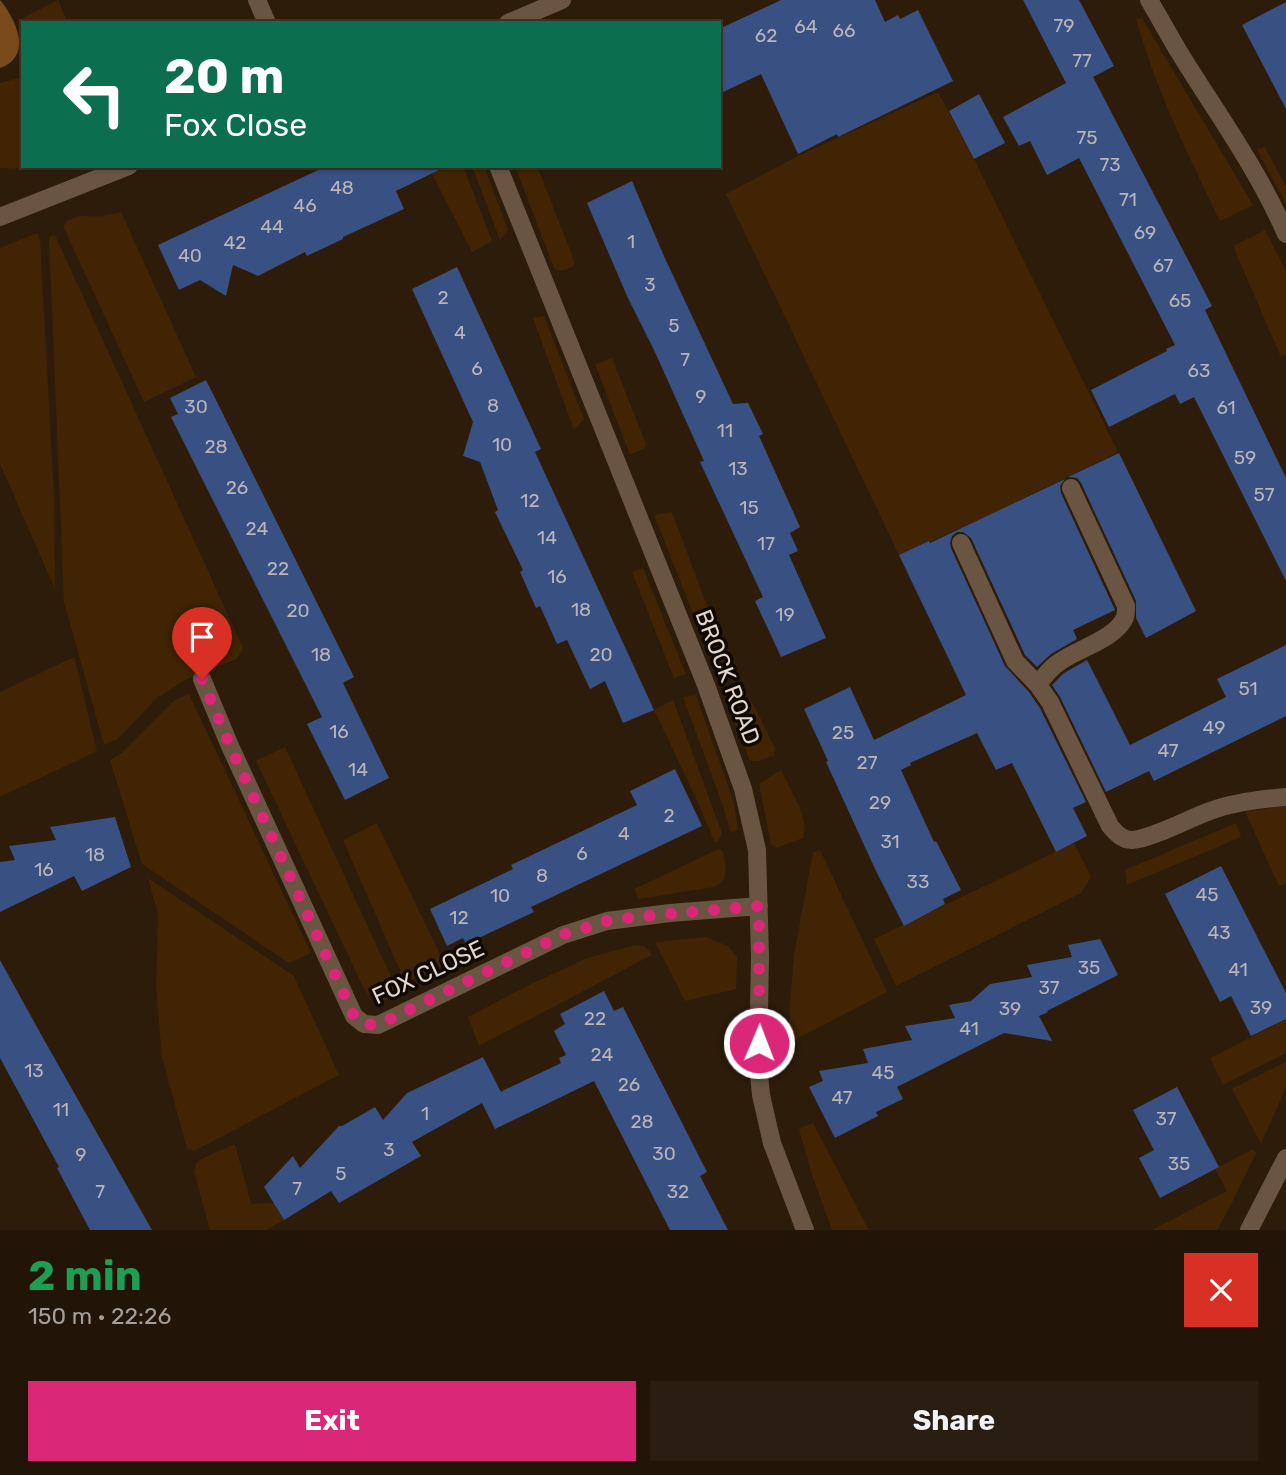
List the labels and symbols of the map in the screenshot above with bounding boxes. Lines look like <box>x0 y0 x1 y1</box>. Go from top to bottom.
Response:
house number: 79 <box>1053 14 1075 37</box>
house number: 64 <box>794 15 818 38</box>
house number: 66 <box>833 19 855 42</box>
house number: 62 <box>755 24 777 47</box>
house number: 77 <box>1072 49 1092 72</box>
house number: 75 <box>1076 126 1098 149</box>
house number: 73 <box>1099 153 1121 176</box>
house number: 48 <box>330 176 354 199</box>
house number: 71 <box>1119 188 1137 211</box>
house number: 46 <box>293 194 317 217</box>
house number: 44 <box>260 215 284 238</box>
house number: 69 <box>1134 221 1156 244</box>
house number: 1 <box>627 230 635 253</box>
house number: 42 <box>224 231 246 254</box>
house number: 40 <box>178 244 202 267</box>
house number: 67 <box>1153 254 1174 277</box>
house number: 3 <box>644 273 656 296</box>
house number: 2 <box>437 286 449 309</box>
house number: 65 <box>1169 289 1191 312</box>
house number: 5 <box>668 314 680 337</box>
house number: 4 <box>454 321 466 344</box>
house number: 7 <box>680 348 690 371</box>
house number: 6 <box>471 357 483 380</box>
house number: 63 <box>1188 359 1210 382</box>
house number: 9 <box>695 385 707 408</box>
house number: 8 <box>487 394 499 417</box>
house number: 30 <box>184 395 208 418</box>
house number: 61 <box>1216 396 1236 419</box>
house number: 11 <box>717 419 733 442</box>
house number: 10 <box>492 433 512 456</box>
house number: 28 <box>204 435 228 458</box>
house number: 59 <box>1234 446 1256 469</box>
house number: 13 <box>728 457 748 480</box>
house number: 26 <box>226 476 248 499</box>
house number: 57 <box>1253 483 1275 506</box>
house number: 12 <box>520 489 540 512</box>
house number: 15 <box>739 496 759 519</box>
house number: 24 <box>246 517 269 540</box>
house number: 14 <box>537 526 557 549</box>
house number: 17 <box>757 532 775 555</box>
house number: 22 <box>267 557 289 580</box>
house number: 16 <box>547 565 567 588</box>
house number: 18 <box>571 598 591 621</box>
house number: 20 <box>286 599 310 622</box>
house number: 19 <box>775 603 795 626</box>
street label: BROCK ROAD <box>689 606 767 748</box>
pin <box>172 607 232 679</box>
house number: 18 <box>311 643 331 666</box>
house number: 20 <box>589 643 613 666</box>
house number: 51 <box>1238 677 1258 700</box>
house number: 49 <box>1203 716 1225 739</box>
house number: 16 <box>329 720 349 743</box>
house number: 25 <box>832 721 854 744</box>
house number: 47 <box>1157 739 1179 762</box>
house number: 27 <box>857 751 878 774</box>
house number: 14 <box>348 758 368 781</box>
house number: 29 <box>869 791 891 814</box>
house number: 2 <box>663 804 675 827</box>
house number: 4 <box>618 822 630 845</box>
house number: 31 <box>880 830 900 853</box>
house number: 6 <box>576 842 588 865</box>
house number: 18 <box>85 843 105 866</box>
house number: 16 <box>34 858 54 881</box>
house number: 8 <box>536 864 548 887</box>
house number: 33 <box>907 870 929 893</box>
house number: 45 <box>1195 883 1219 906</box>
house number: 10 <box>490 884 510 907</box>
house number: 12 <box>449 906 469 929</box>
house number: 43 <box>1207 921 1231 944</box>
street label: FOX CLOSE <box>368 934 488 1010</box>
house number: 35 <box>1078 956 1100 979</box>
house number: 41 <box>1228 958 1248 981</box>
house number: 37 <box>1038 976 1060 999</box>
house number: 39 <box>1250 996 1272 1019</box>
house number: 39 <box>999 997 1021 1020</box>
position arrow <box>722 1006 796 1080</box>
house number: 22 <box>584 1007 606 1030</box>
house number: 41 <box>959 1017 979 1040</box>
house number: 24 <box>591 1043 614 1066</box>
house number: 13 <box>24 1059 44 1082</box>
house number: 45 <box>871 1061 895 1084</box>
house number: 26 <box>618 1073 640 1096</box>
house number: 47 <box>831 1086 853 1109</box>
house number: 11 <box>53 1098 69 1121</box>
house number: 1 <box>421 1102 429 1125</box>
house number: 37 <box>1155 1107 1177 1130</box>
house number: 28 <box>630 1110 654 1133</box>
house number: 3 <box>383 1138 395 1161</box>
house number: 30 <box>652 1142 676 1165</box>
house number: 9 <box>75 1143 87 1166</box>
house number: 35 <box>1168 1152 1190 1175</box>
house number: 5 <box>335 1162 347 1185</box>
house number: 7 <box>292 1177 302 1200</box>
house number: 7 <box>95 1180 105 1203</box>
house number: 32 <box>667 1180 689 1203</box>

